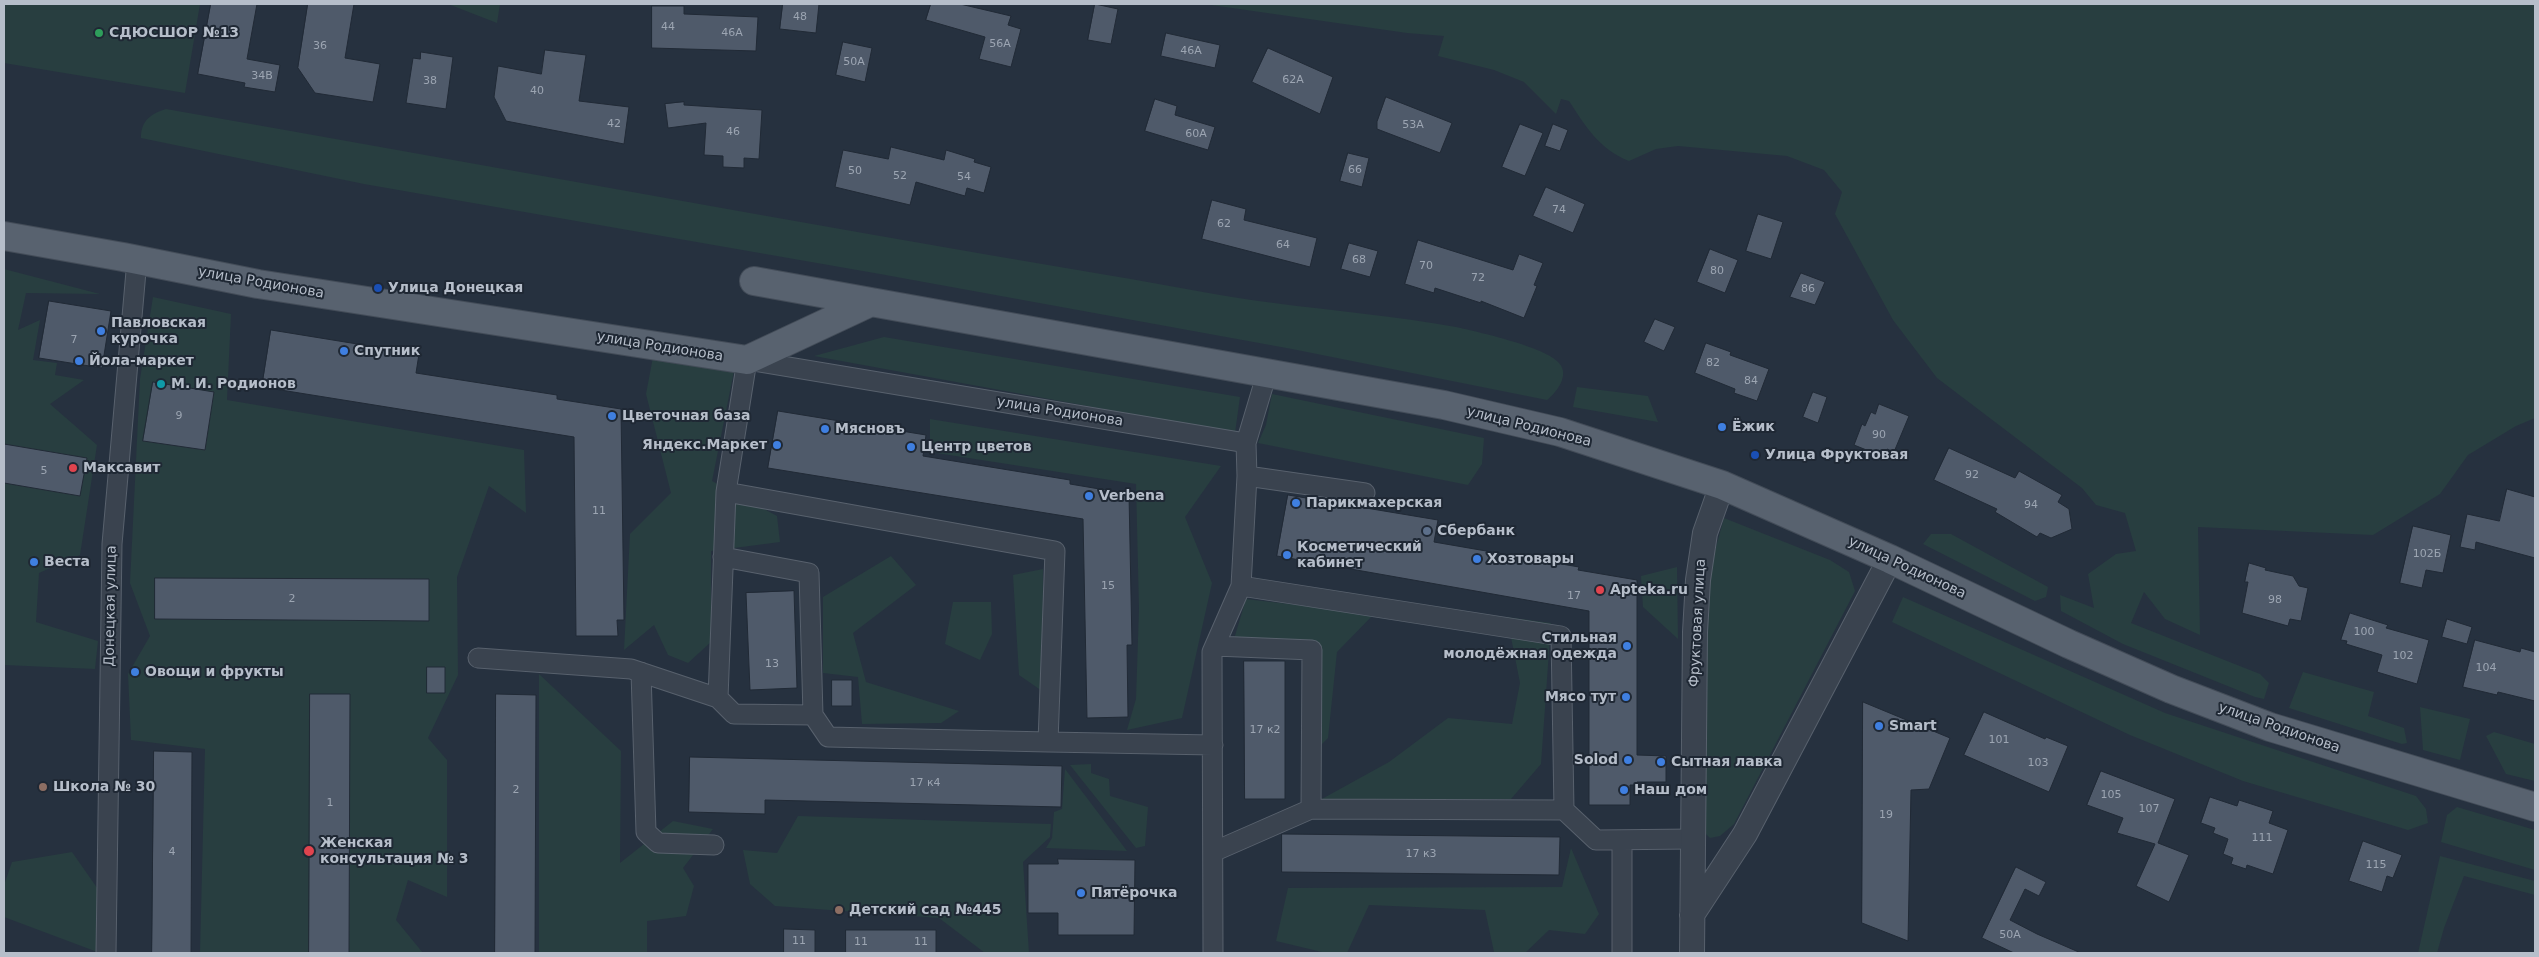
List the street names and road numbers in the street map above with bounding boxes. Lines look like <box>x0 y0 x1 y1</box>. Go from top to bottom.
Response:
street label: улица Родионова <box>197 264 325 302</box>
street label: улица Родионова <box>596 329 724 365</box>
street label: улица Родионова <box>996 394 1124 430</box>
street label: улица Родионова <box>1465 403 1593 451</box>
street label: улица Родионова <box>1846 533 1968 603</box>
street label: Донецкая улица <box>102 545 120 667</box>
street label: Фруктовая улица <box>1686 558 1710 688</box>
street label: улица Родионова <box>2216 699 2342 757</box>

